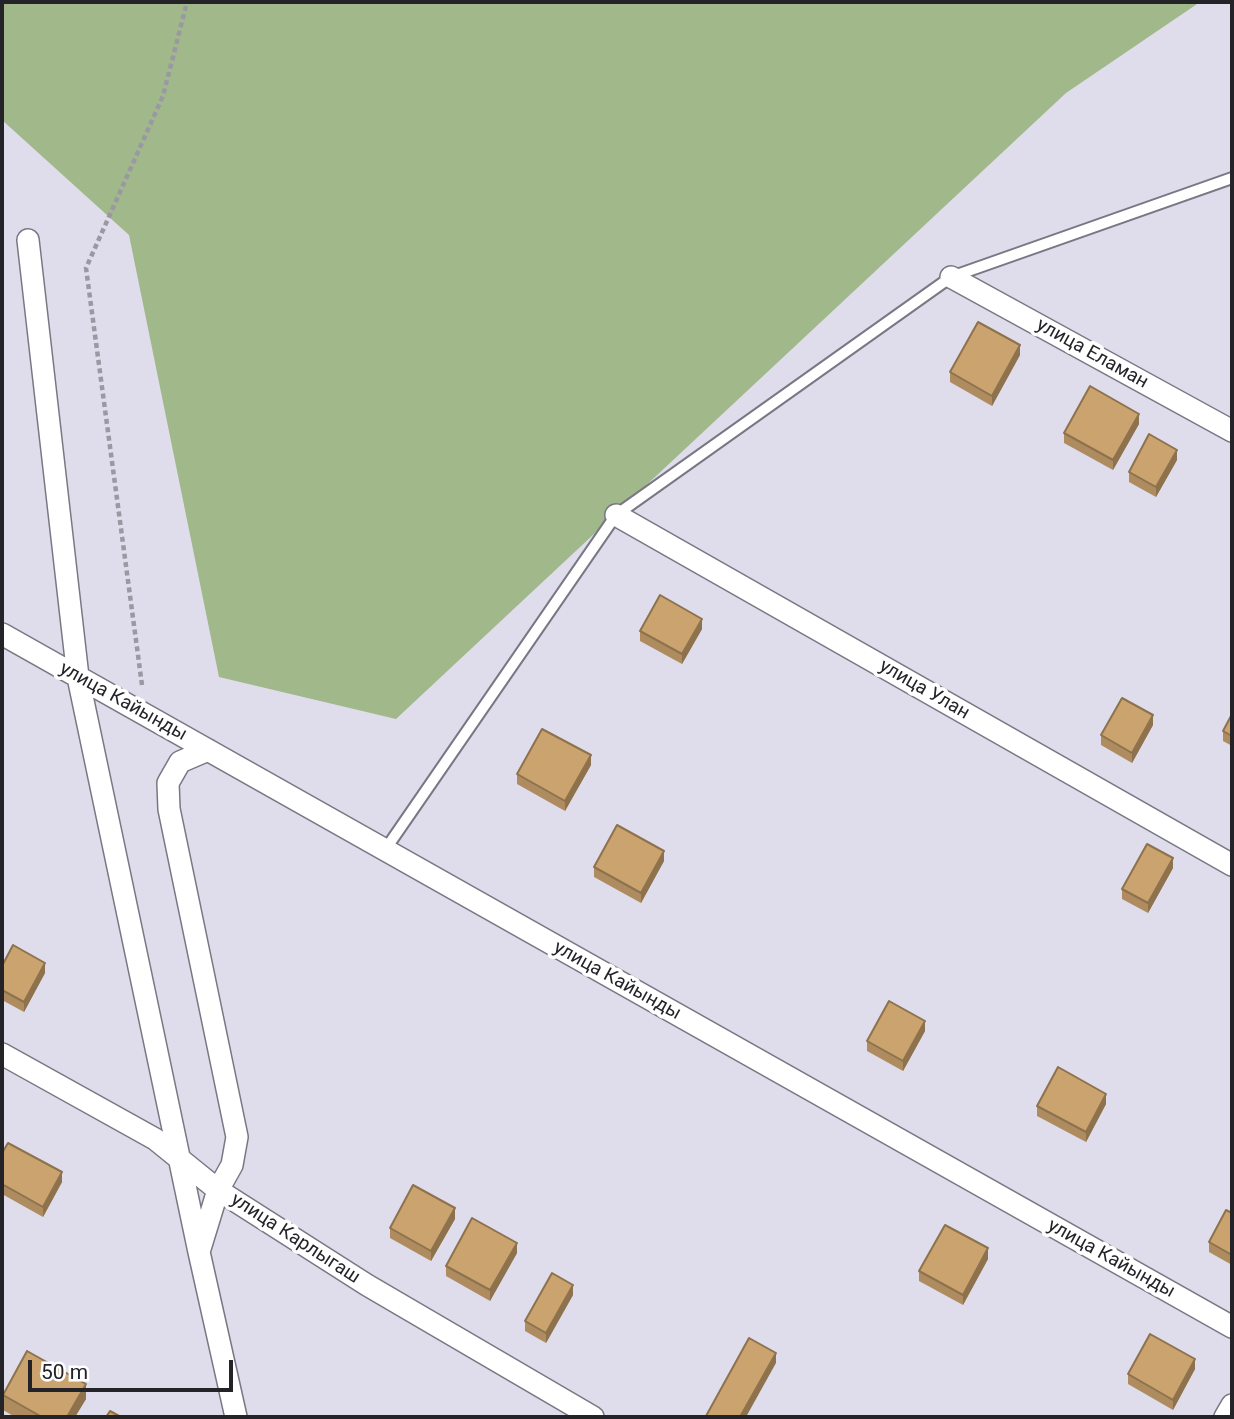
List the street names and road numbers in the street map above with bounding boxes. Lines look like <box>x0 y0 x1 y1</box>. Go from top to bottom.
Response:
street label: улица Еламан <box>1032 314 1152 394</box>
street label: улица Улан <box>875 655 973 725</box>
street label: улица Кайынды <box>55 658 191 746</box>
street label: улица Кайынды <box>549 937 685 1025</box>
street label: улица Карлыгаш <box>226 1189 364 1289</box>
street label: улица Кайынды <box>1043 1215 1179 1303</box>

